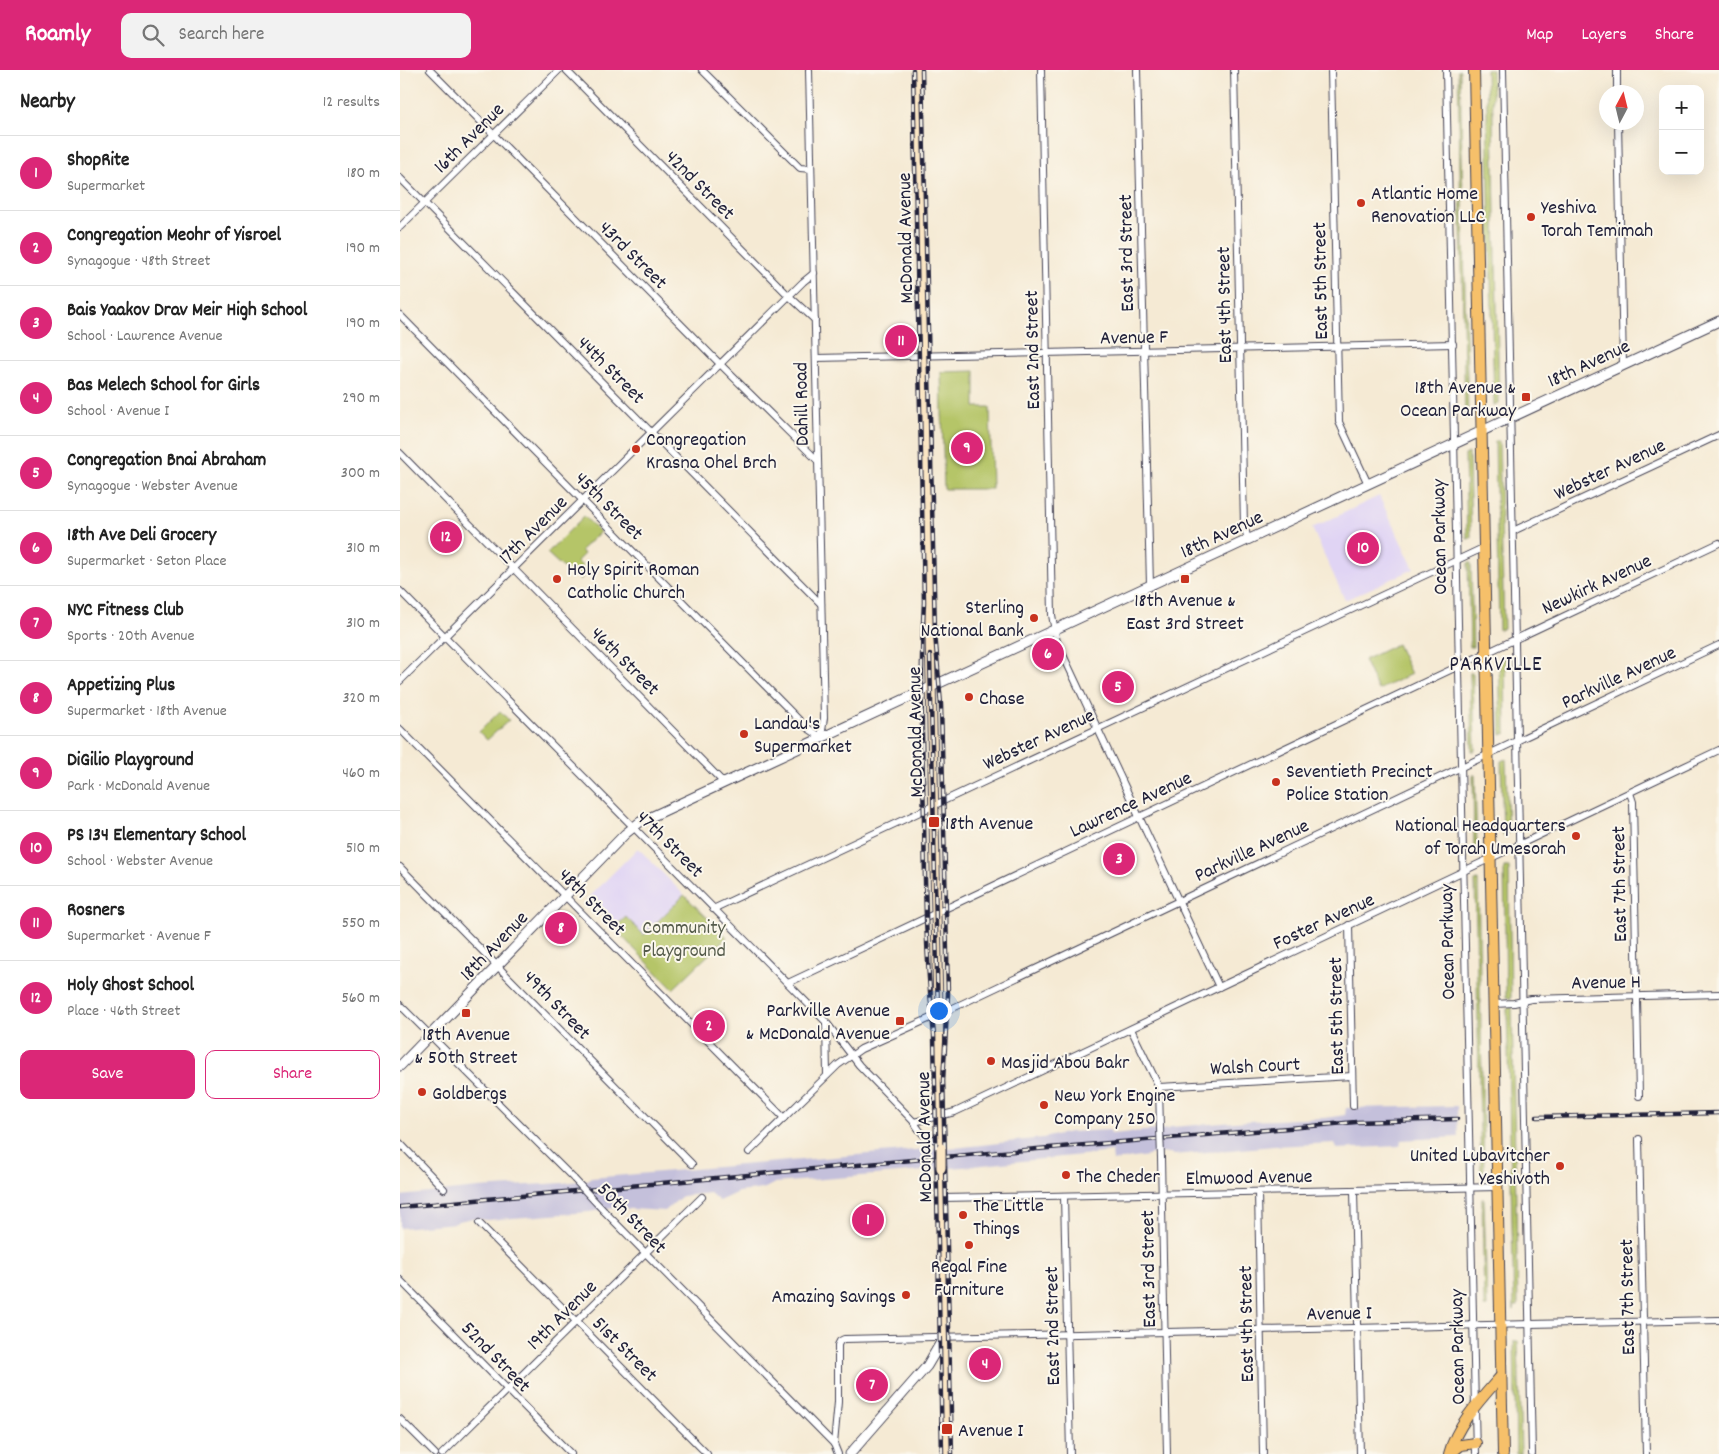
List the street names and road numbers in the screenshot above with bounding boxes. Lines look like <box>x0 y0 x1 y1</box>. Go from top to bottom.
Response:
street label: 16th Avenue <box>428 97 512 181</box>
street label: 42nd Street <box>658 145 740 227</box>
street label: McDonald Avenue <box>892 172 922 304</box>
street label: East 3rd Street <box>1113 194 1143 312</box>
street label: 43rd Street <box>591 215 673 297</box>
street label: East 5th Street <box>1307 222 1337 340</box>
street label: East 4th Street <box>1211 246 1241 364</box>
street label: East 2nd Street <box>1019 290 1049 410</box>
street label: Avenue F <box>1100 324 1168 354</box>
street label: 44th Street <box>569 331 650 412</box>
street label: 18th Avenue <box>1543 333 1635 396</box>
street label: Dahill Road <box>788 362 818 446</box>
street label: Webster Avenue <box>1550 433 1671 509</box>
street label: 45th Street <box>567 466 649 548</box>
street label: Ocean Parkway <box>1426 478 1456 595</box>
street label: 17th Avenue <box>493 490 575 572</box>
street label: 18th Avenue <box>1176 504 1268 567</box>
street label: Newkirk Avenue <box>1538 548 1657 623</box>
street label: 46th Street <box>583 621 665 703</box>
street label: Parkville Avenue <box>1557 640 1681 718</box>
street label: McDonald Avenue <box>902 666 932 798</box>
street label: Webster Avenue <box>979 703 1100 779</box>
street label: Lawrence Avenue <box>1066 765 1197 846</box>
street label: 47th Street <box>629 805 709 885</box>
street label: Parkville Avenue <box>1190 813 1314 891</box>
street label: East 7th Street <box>1606 826 1636 942</box>
street label: 48th Street <box>554 862 632 940</box>
street label: Ocean Parkway <box>1434 883 1464 1000</box>
street label: Foster Avenue <box>1269 887 1380 958</box>
street label: 18th Avenue <box>454 905 536 989</box>
street label: East 5th Street <box>1323 957 1353 1075</box>
street label: 49th Street <box>515 965 596 1047</box>
street label: Avenue H <box>1571 969 1641 999</box>
street label: Walsh Court <box>1209 1052 1301 1084</box>
street label: McDonald Avenue <box>911 1071 941 1203</box>
street label: Elmwood Avenue <box>1185 1164 1313 1194</box>
street label: 50th Street <box>590 1177 672 1261</box>
street label: East 3rd Street <box>1135 1210 1165 1328</box>
street label: East 7th Street <box>1614 1239 1644 1355</box>
street label: East 4th Street <box>1233 1265 1263 1383</box>
street label: East 2nd Street <box>1039 1266 1069 1386</box>
street label: 19th Avenue <box>522 1274 605 1358</box>
street label: Ocean Parkway <box>1444 1288 1474 1405</box>
street label: Avenue I <box>1306 1300 1372 1330</box>
street label: 51st Street <box>585 1311 663 1389</box>
street label: 52nd Street <box>454 1316 536 1400</box>

